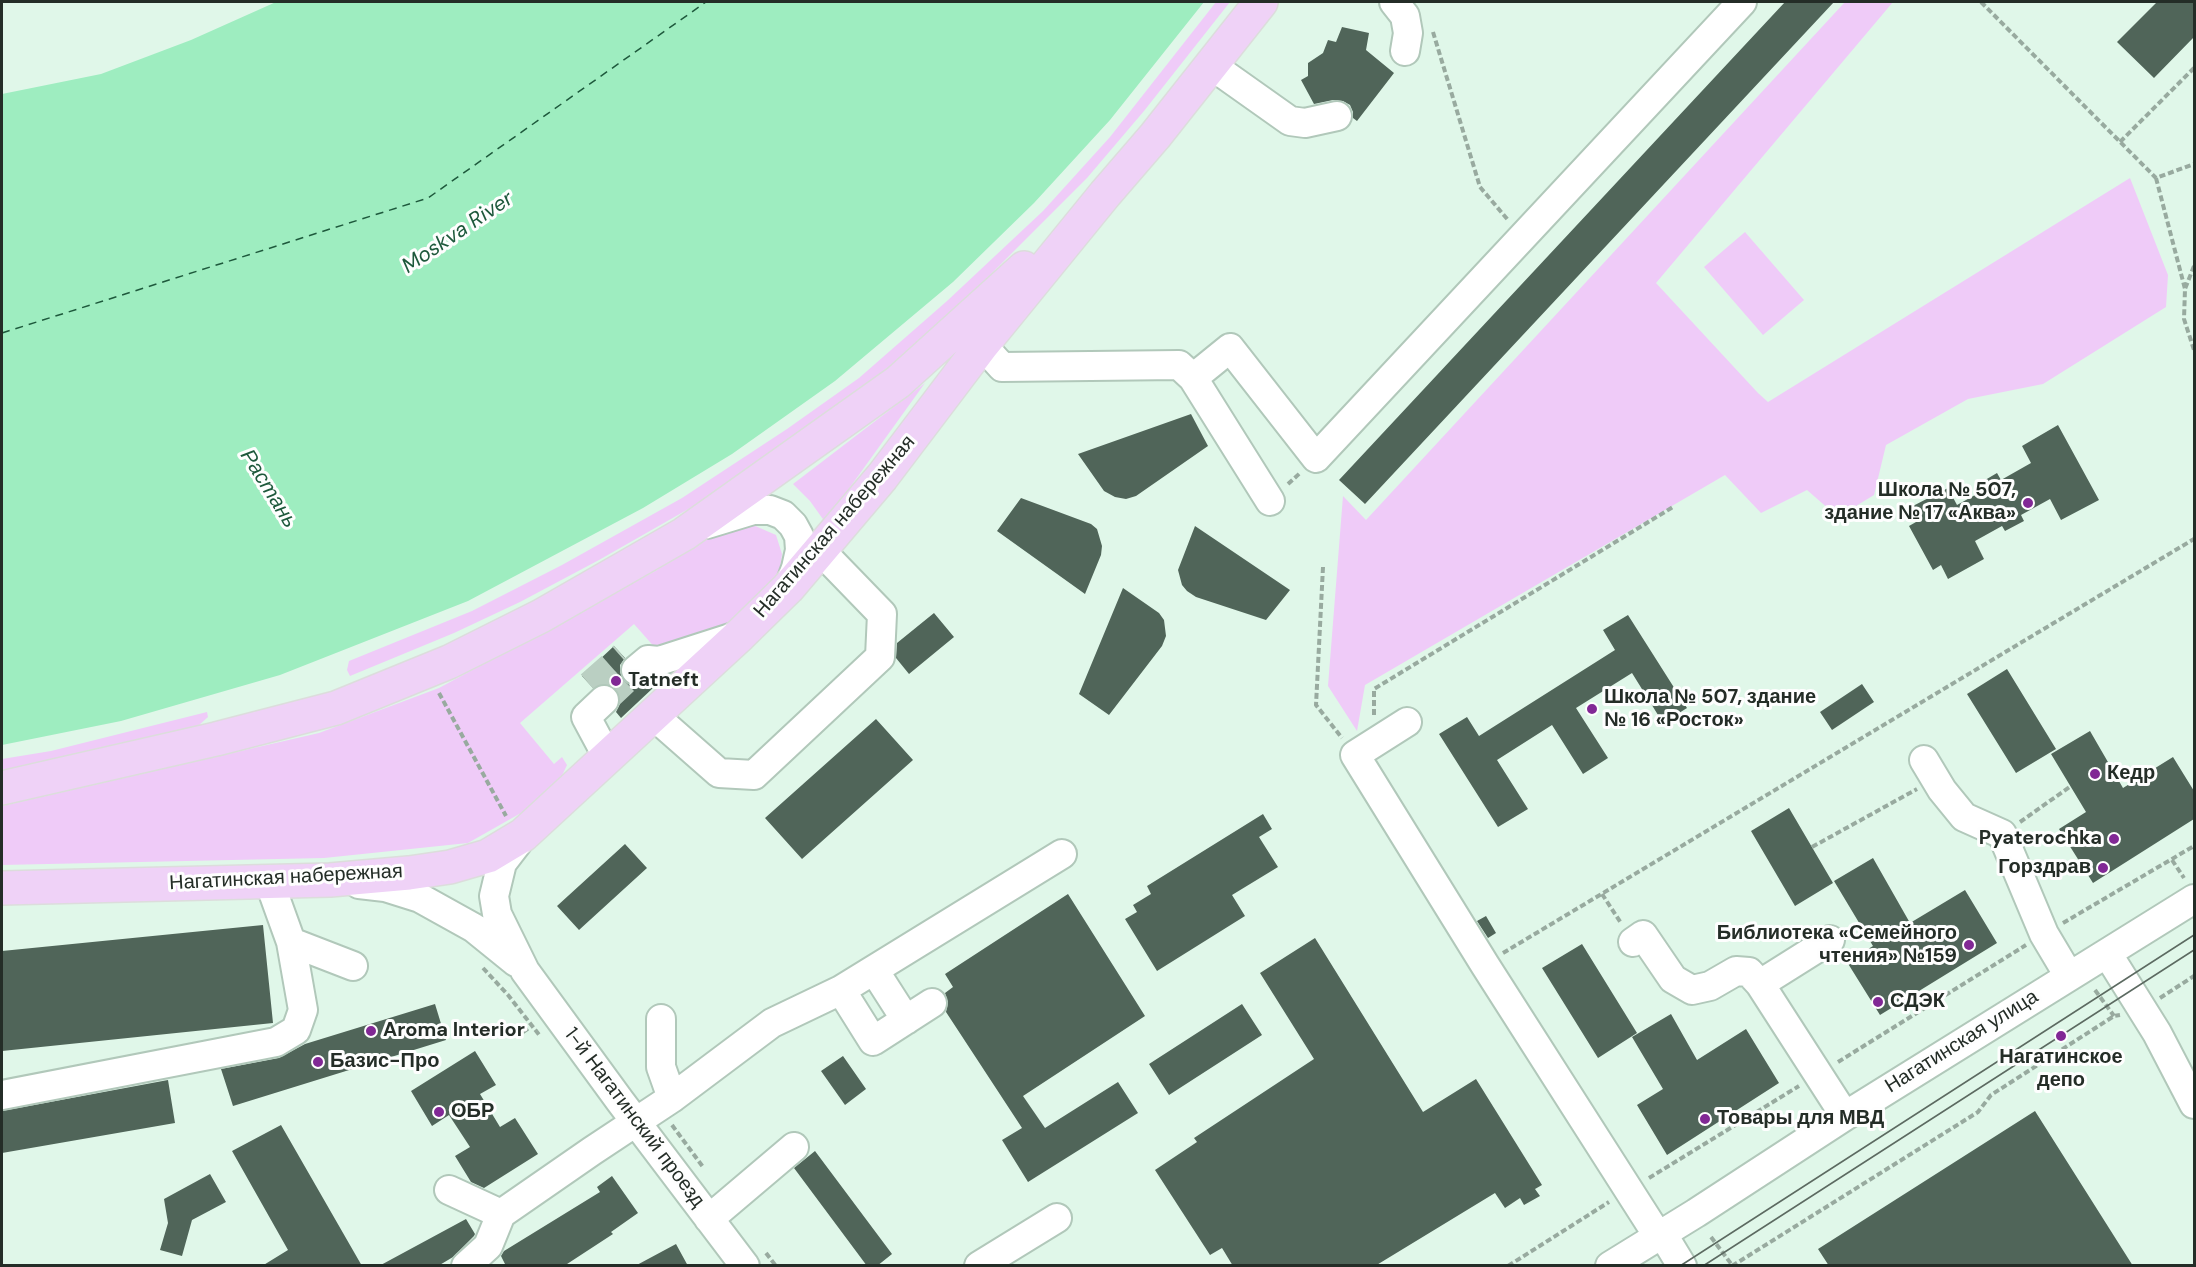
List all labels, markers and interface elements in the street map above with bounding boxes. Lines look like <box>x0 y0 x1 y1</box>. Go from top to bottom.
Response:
water label: Moskva River <box>398 187 518 279</box>
street label: Нагатинская набережная <box>749 431 921 623</box>
water label: Растань <box>234 445 302 533</box>
place label: Школа № 507, здание № 17 «Аква» <box>1824 479 2016 526</box>
marker: Школа № 507, здание № 17 «Аква» <box>2021 496 2035 510</box>
place label: Tatneft <box>628 669 699 693</box>
marker: Tatneft <box>609 674 623 688</box>
place label: Школа № 507, здание № 16 «Росток» <box>1604 686 1816 733</box>
marker: Школа № 507, здание № 16 «Росток» <box>1585 702 1599 716</box>
place label: Кедр <box>2107 762 2155 786</box>
marker: Кедр <box>2088 767 2102 781</box>
place label: Pyaterochka <box>1979 827 2102 851</box>
marker: Pyaterochka <box>2107 832 2121 846</box>
place label: Горздрав <box>1998 856 2091 880</box>
street label: Нагатинская набережная <box>169 860 403 896</box>
marker: Горздрав <box>2096 861 2110 875</box>
place label: Библиотека «Семейного чтения» №159 <box>1717 922 1957 969</box>
marker: Библиотека «Семейного чтения» №159 <box>1962 938 1976 952</box>
street label: Нагатинская улица <box>1881 985 2043 1099</box>
place label: СДЭК <box>1890 990 1945 1014</box>
marker: СДЭК <box>1871 995 1885 1009</box>
place label: Aroma Interior <box>383 1019 525 1043</box>
street label: 1-й Нагатинский проезд <box>559 1023 709 1213</box>
marker: Aroma Interior <box>364 1024 378 1038</box>
marker: Нагатинское депо <box>2054 1029 2068 1043</box>
place label: Нагатинское депо <box>1999 1046 2123 1093</box>
place label: Базис-Про <box>330 1050 439 1074</box>
marker: Базис-Про <box>311 1055 325 1069</box>
place label: ОБР <box>451 1100 494 1124</box>
marker: ОБР <box>432 1105 446 1119</box>
place label: Товары для МВД <box>1717 1107 1884 1131</box>
marker: Товары для МВД <box>1698 1112 1712 1126</box>

